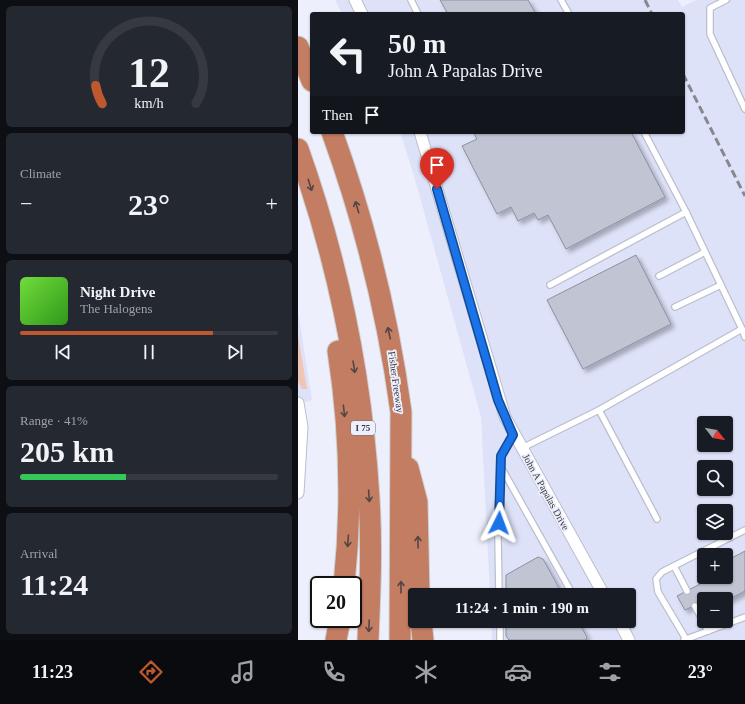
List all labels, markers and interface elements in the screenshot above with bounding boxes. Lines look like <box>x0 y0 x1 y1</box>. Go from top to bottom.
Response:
icon: left <box>322 28 374 80</box>
text: 50 m <box>388 28 446 59</box>
text: 12 <box>128 50 170 96</box>
text: John A Papalas Drive <box>388 61 543 81</box>
text: km/h <box>134 95 164 111</box>
icon: arrive <box>361 104 383 126</box>
text: Then <box>322 107 353 123</box>
pin <box>420 148 454 189</box>
icon: arrive <box>426 154 448 176</box>
text: Climate <box>20 166 61 181</box>
one-way arrow <box>306 178 314 190</box>
text: 23° <box>128 188 170 221</box>
text: − <box>20 191 32 216</box>
text: + <box>266 191 278 216</box>
one-way arrow <box>353 200 360 213</box>
text: Night Drive <box>80 284 155 300</box>
text: The Halogens <box>80 301 153 316</box>
one-way arrow <box>384 326 392 339</box>
icon: previous <box>52 341 74 363</box>
icon: pause <box>138 341 160 363</box>
icon: next <box>224 341 246 363</box>
street label: Fisher Freeway <box>386 351 406 413</box>
one-way arrow <box>350 360 358 373</box>
one-way arrow <box>341 404 348 417</box>
text: Range · 41% <box>20 413 88 428</box>
north arrow <box>697 416 733 452</box>
map controls <box>697 416 733 628</box>
road number: I 75 <box>351 421 375 435</box>
text: 205 km <box>20 435 114 468</box>
street label: John A Papalas Drive <box>520 452 572 533</box>
button: search <box>697 460 733 496</box>
one-way arrow <box>365 489 373 502</box>
position arrow <box>478 502 520 544</box>
button: layers <box>697 504 733 540</box>
one-way arrow <box>344 534 351 547</box>
one-way arrow <box>414 536 422 549</box>
text: Arrival <box>20 546 58 561</box>
button: + <box>697 548 733 584</box>
text: 11:24 <box>20 568 88 601</box>
speed limit sign: 20 <box>310 576 362 628</box>
one-way arrow <box>397 581 405 594</box>
button: − <box>697 592 733 628</box>
text: 11:24 · 1 min · 190 m <box>455 600 589 616</box>
one-way arrow <box>365 619 372 632</box>
icon: directions <box>137 658 165 686</box>
icon: music <box>229 658 257 686</box>
icon: phone <box>320 658 348 686</box>
icon: climate <box>412 658 440 686</box>
icon: car <box>504 658 532 686</box>
icon: filters <box>596 658 624 686</box>
text: 11:23 <box>32 662 73 682</box>
text: 23° <box>688 662 713 682</box>

